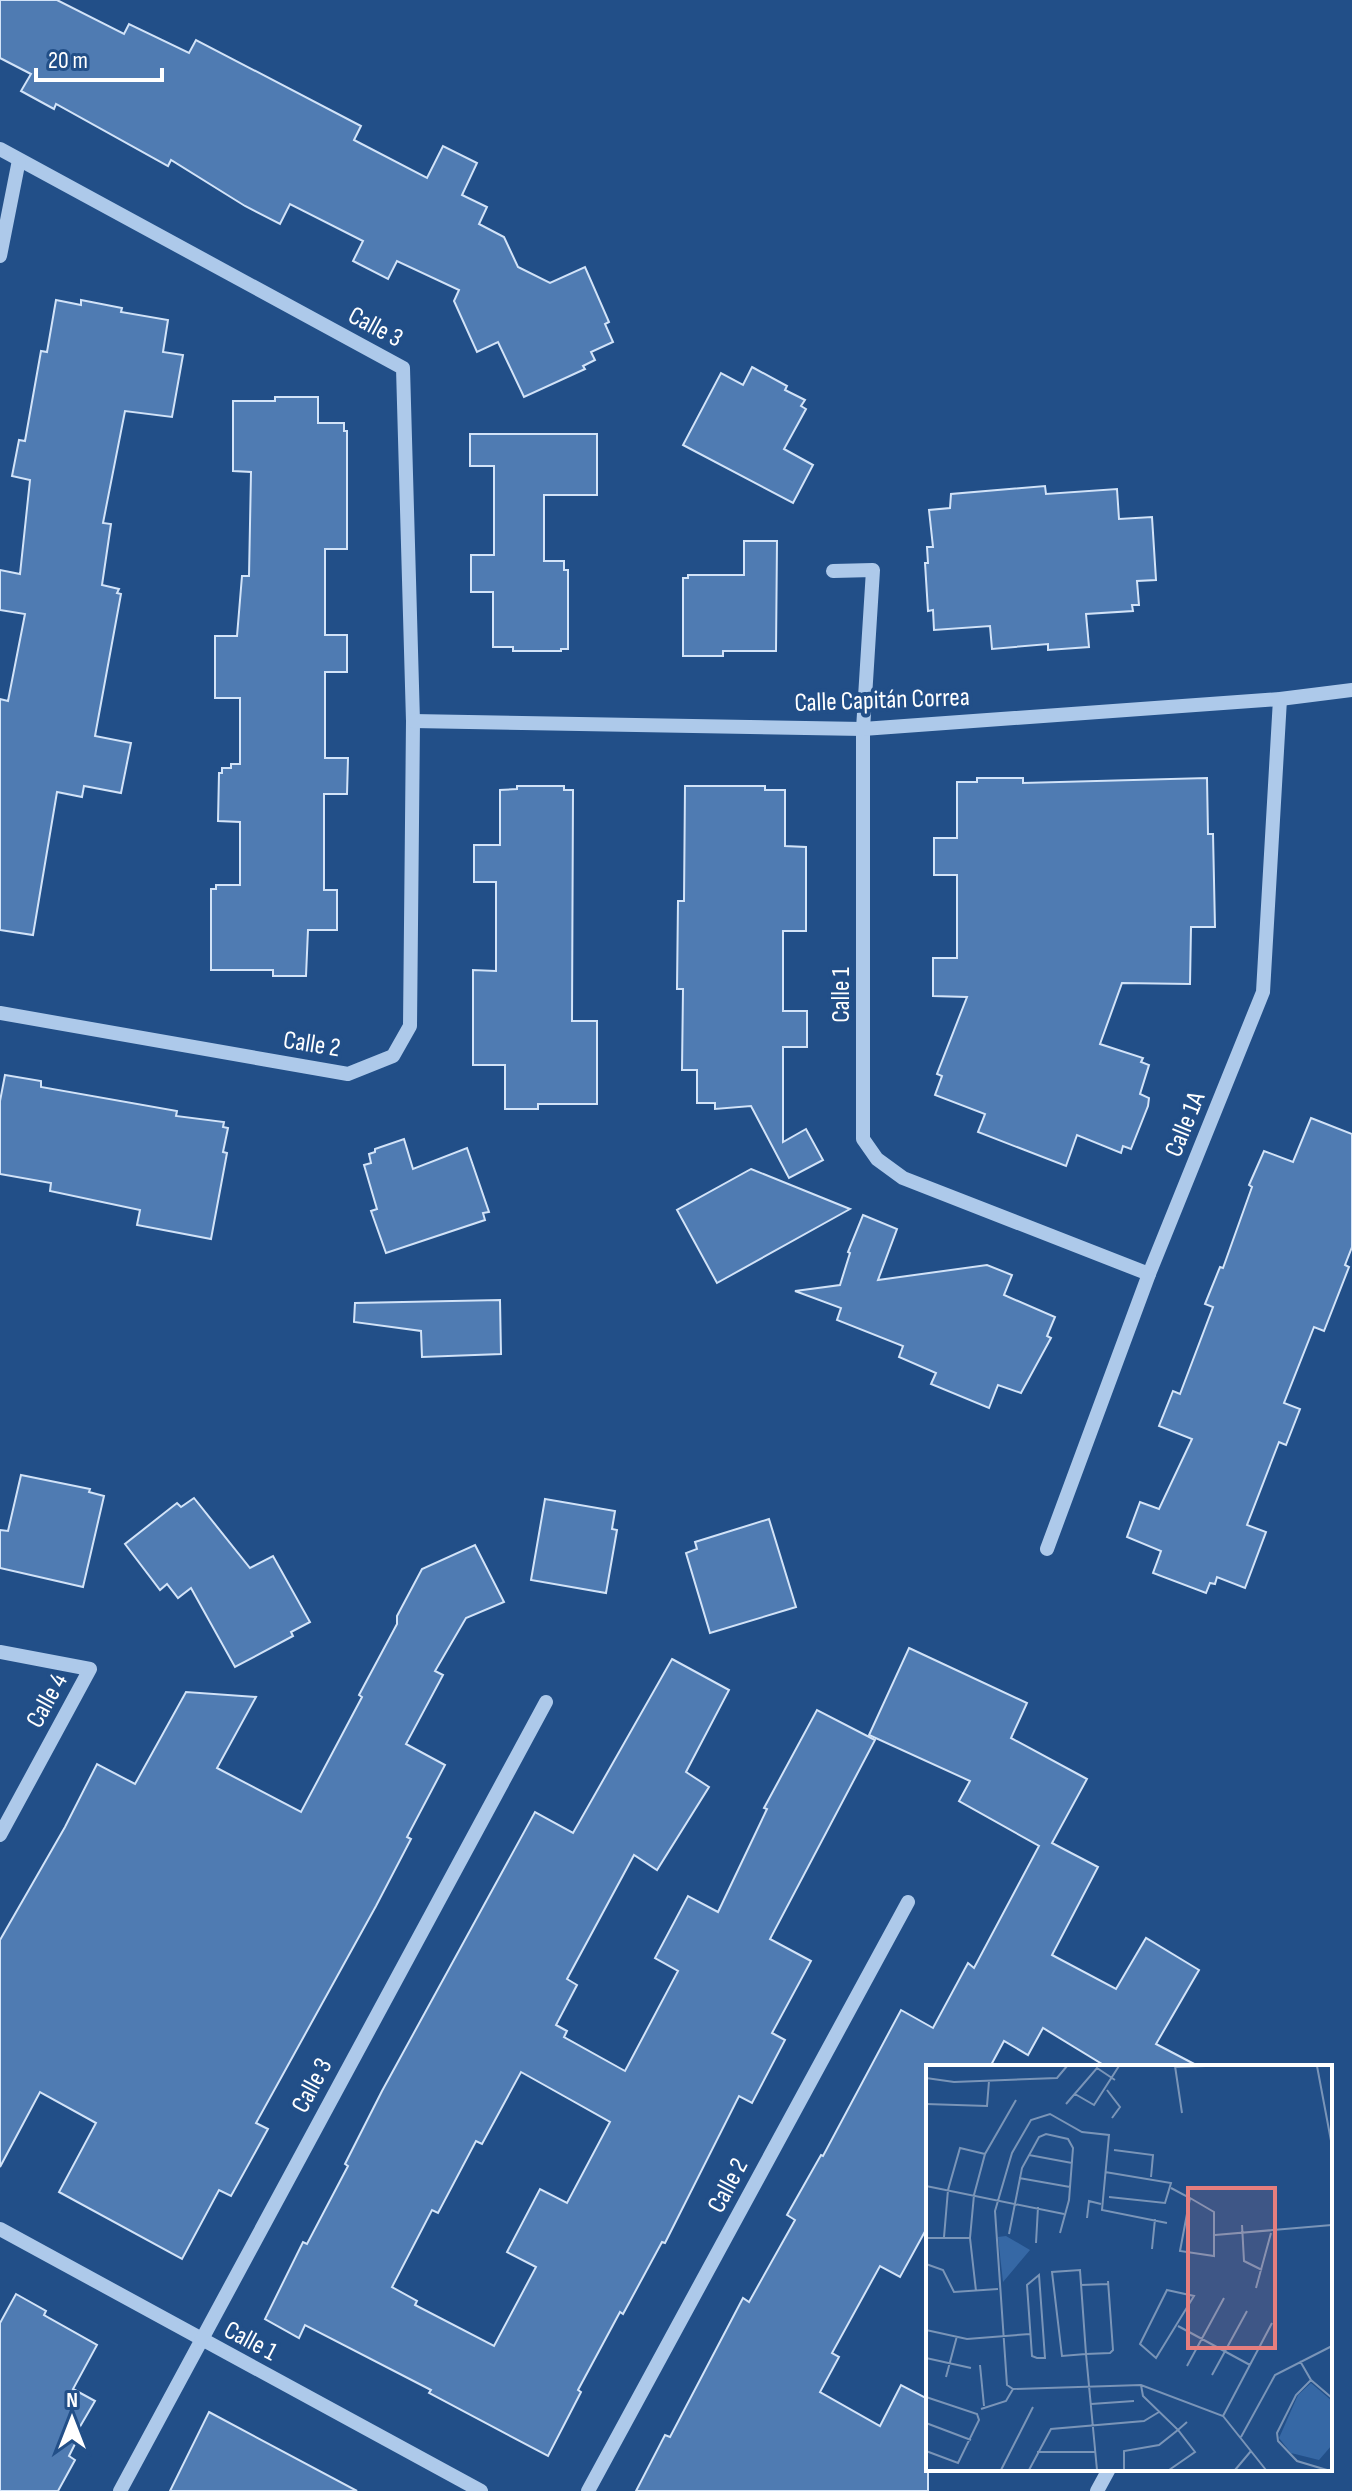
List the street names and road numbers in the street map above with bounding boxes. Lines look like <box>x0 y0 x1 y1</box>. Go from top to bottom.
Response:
street label: Calle 3 <box>343 300 408 354</box>
street label: Calle Capitán Correa <box>794 682 970 719</box>
street label: Calle 1 <box>826 967 857 1023</box>
street label: Calle 2 <box>281 1025 342 1064</box>
street label: Calle 1A <box>1158 1087 1213 1161</box>
street label: Calle 4 <box>20 1668 75 1733</box>
street label: Calle 3 <box>285 2053 339 2118</box>
street label: Calle 2 <box>701 2153 755 2218</box>
street label: Calle 1 <box>218 2315 282 2368</box>

